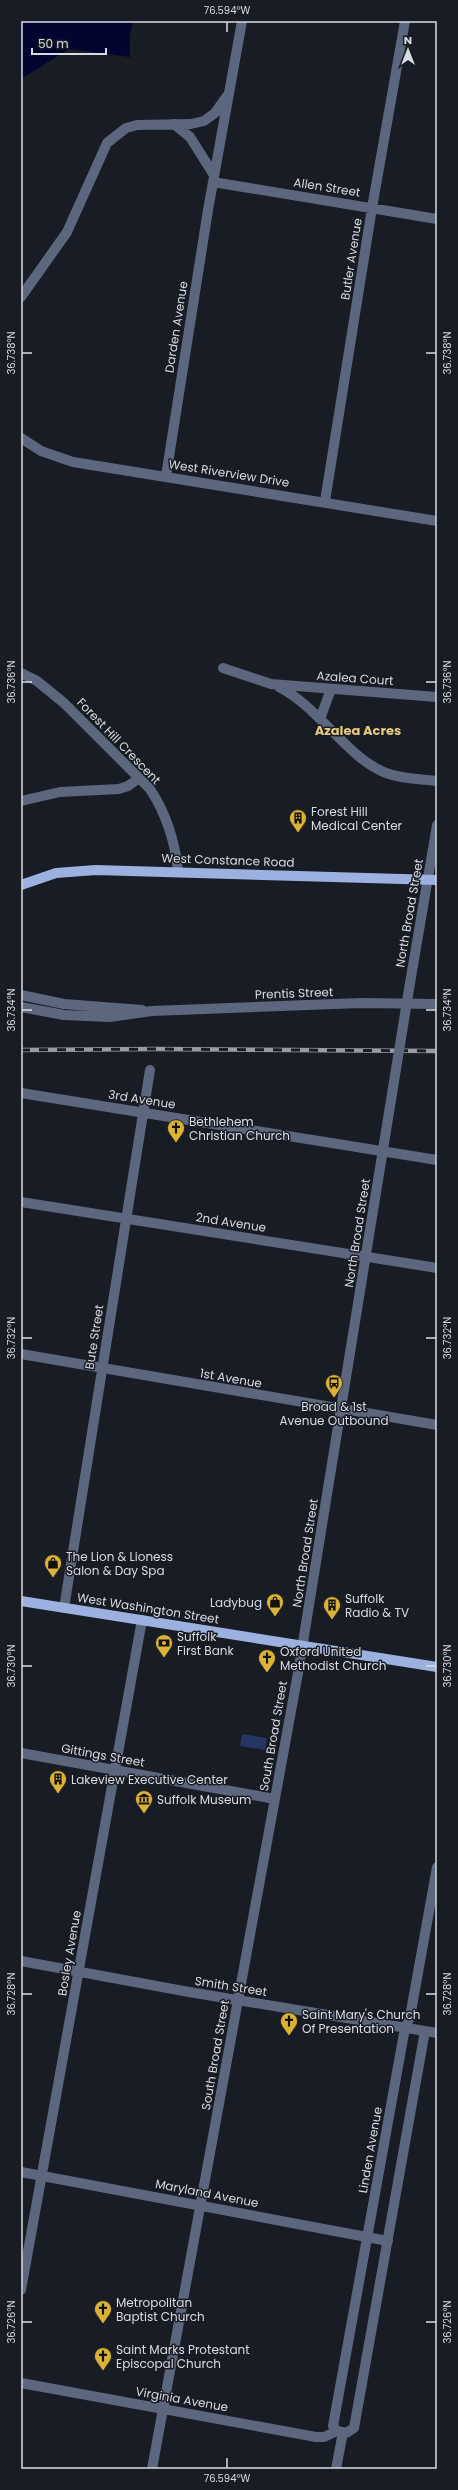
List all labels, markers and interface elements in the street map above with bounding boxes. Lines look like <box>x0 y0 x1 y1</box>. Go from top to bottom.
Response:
text: 76.594°W <box>204 3 251 18</box>
scale bar <box>32 30 106 56</box>
north arrow <box>388 30 428 70</box>
text: N <box>404 32 412 48</box>
text: 50 m <box>38 35 69 52</box>
street label: Allen Street <box>292 173 362 201</box>
street label: Butler Avenue <box>336 217 366 301</box>
street label: Darden Avenue <box>160 280 192 374</box>
text: 36.738°N <box>4 331 19 375</box>
text: 36.738°N <box>440 331 455 375</box>
street label: West Riverview Drive <box>167 455 291 491</box>
text: 36.736°N <box>4 660 19 704</box>
text: 36.736°N <box>440 660 455 704</box>
street label: Azalea Court <box>316 667 394 689</box>
street label: Forest Hill Crescent <box>73 694 165 788</box>
district label: Azalea Acres <box>315 721 401 740</box>
place label: Forest Hill Medical Center <box>311 803 403 834</box>
building icon: Forest Hill Medical Center <box>288 808 308 833</box>
street label: West Constance Road <box>161 849 295 871</box>
street label: North Broad Street <box>391 857 427 969</box>
street label: Prentis Street <box>254 983 334 1003</box>
text: 36.734°N <box>4 988 19 1032</box>
text: 36.734°N <box>440 988 455 1032</box>
street label: 3rd Avenue <box>107 1085 177 1113</box>
place label: Bethlehem Christian Church <box>189 1113 290 1144</box>
church icon: Bethlehem Christian Church <box>166 1118 186 1143</box>
street label: North Broad Street <box>340 1177 374 1289</box>
street label: 2nd Avenue <box>195 1208 267 1236</box>
street label: Bute Street <box>81 1303 107 1371</box>
text: 36.732°N <box>4 1317 19 1359</box>
text: 36.732°N <box>440 1317 455 1359</box>
street label: 1st Avenue <box>199 1364 263 1392</box>
bus stop icon: Broad & 1st Avenue Outbound <box>324 1373 344 1398</box>
place label: Broad & 1st Avenue Outbound <box>279 1398 389 1429</box>
street label: North Broad Street <box>288 1497 322 1609</box>
place label: The Lion & Lioness Salon & Day Spa <box>66 1548 173 1579</box>
shop icon: The Lion & Lioness Salon & Day Spa <box>43 1553 63 1578</box>
street label: West Washington Street <box>76 1588 220 1628</box>
place label: Suffolk Radio & TV <box>345 1590 409 1621</box>
shop icon: Ladybug <box>265 1592 285 1617</box>
place label: Ladybug <box>210 1594 262 1611</box>
building icon: Suffolk Radio & TV <box>322 1595 342 1620</box>
place label: Suffolk First Bank <box>177 1628 234 1659</box>
bank icon: Suffolk First Bank <box>154 1633 174 1658</box>
place label: Oxford United Methodist Church <box>280 1643 386 1674</box>
text: 36.730°N <box>4 1644 19 1688</box>
text: 36.730°N <box>440 1644 455 1688</box>
church icon: Oxford United Methodist Church <box>257 1648 277 1673</box>
street label: South Broad Street <box>255 1680 291 1792</box>
street label: Gittings Street <box>60 1739 146 1771</box>
building icon: Lakeview Executive Center <box>48 1769 68 1794</box>
place label: Lakeview Executive Center <box>71 1771 228 1788</box>
museum icon: Suffolk Museum <box>134 1789 154 1814</box>
place label: Suffolk Museum <box>157 1791 251 1808</box>
street label: Bosley Avenue <box>53 1909 85 1997</box>
street label: Smith Street <box>194 1972 268 2000</box>
text: 36.728°N <box>4 1973 19 2016</box>
text: 36.728°N <box>440 1973 455 2016</box>
street label: South Broad Street <box>197 1999 233 2111</box>
place label: Saint Mary's Church Of Presentation <box>302 2006 420 2037</box>
church icon: Saint Mary's Church Of Presentation <box>279 2011 299 2036</box>
street label: Linden Avenue <box>354 2106 386 2194</box>
street label: Maryland Avenue <box>154 2175 260 2211</box>
place label: Metropolitan Baptist Church <box>116 2294 205 2325</box>
church icon: Metropolitan Baptist Church <box>93 2299 113 2324</box>
text: 36.726°N <box>4 2300 19 2344</box>
text: 36.726°N <box>440 2300 455 2344</box>
place label: Saint Marks Protestant Episcopal Church <box>116 2341 250 2372</box>
church icon: Saint Marks Protestant Episcopal Church <box>93 2346 113 2371</box>
street label: Virginia Avenue <box>134 2383 230 2415</box>
text: 76.594°W <box>204 2471 251 2486</box>

